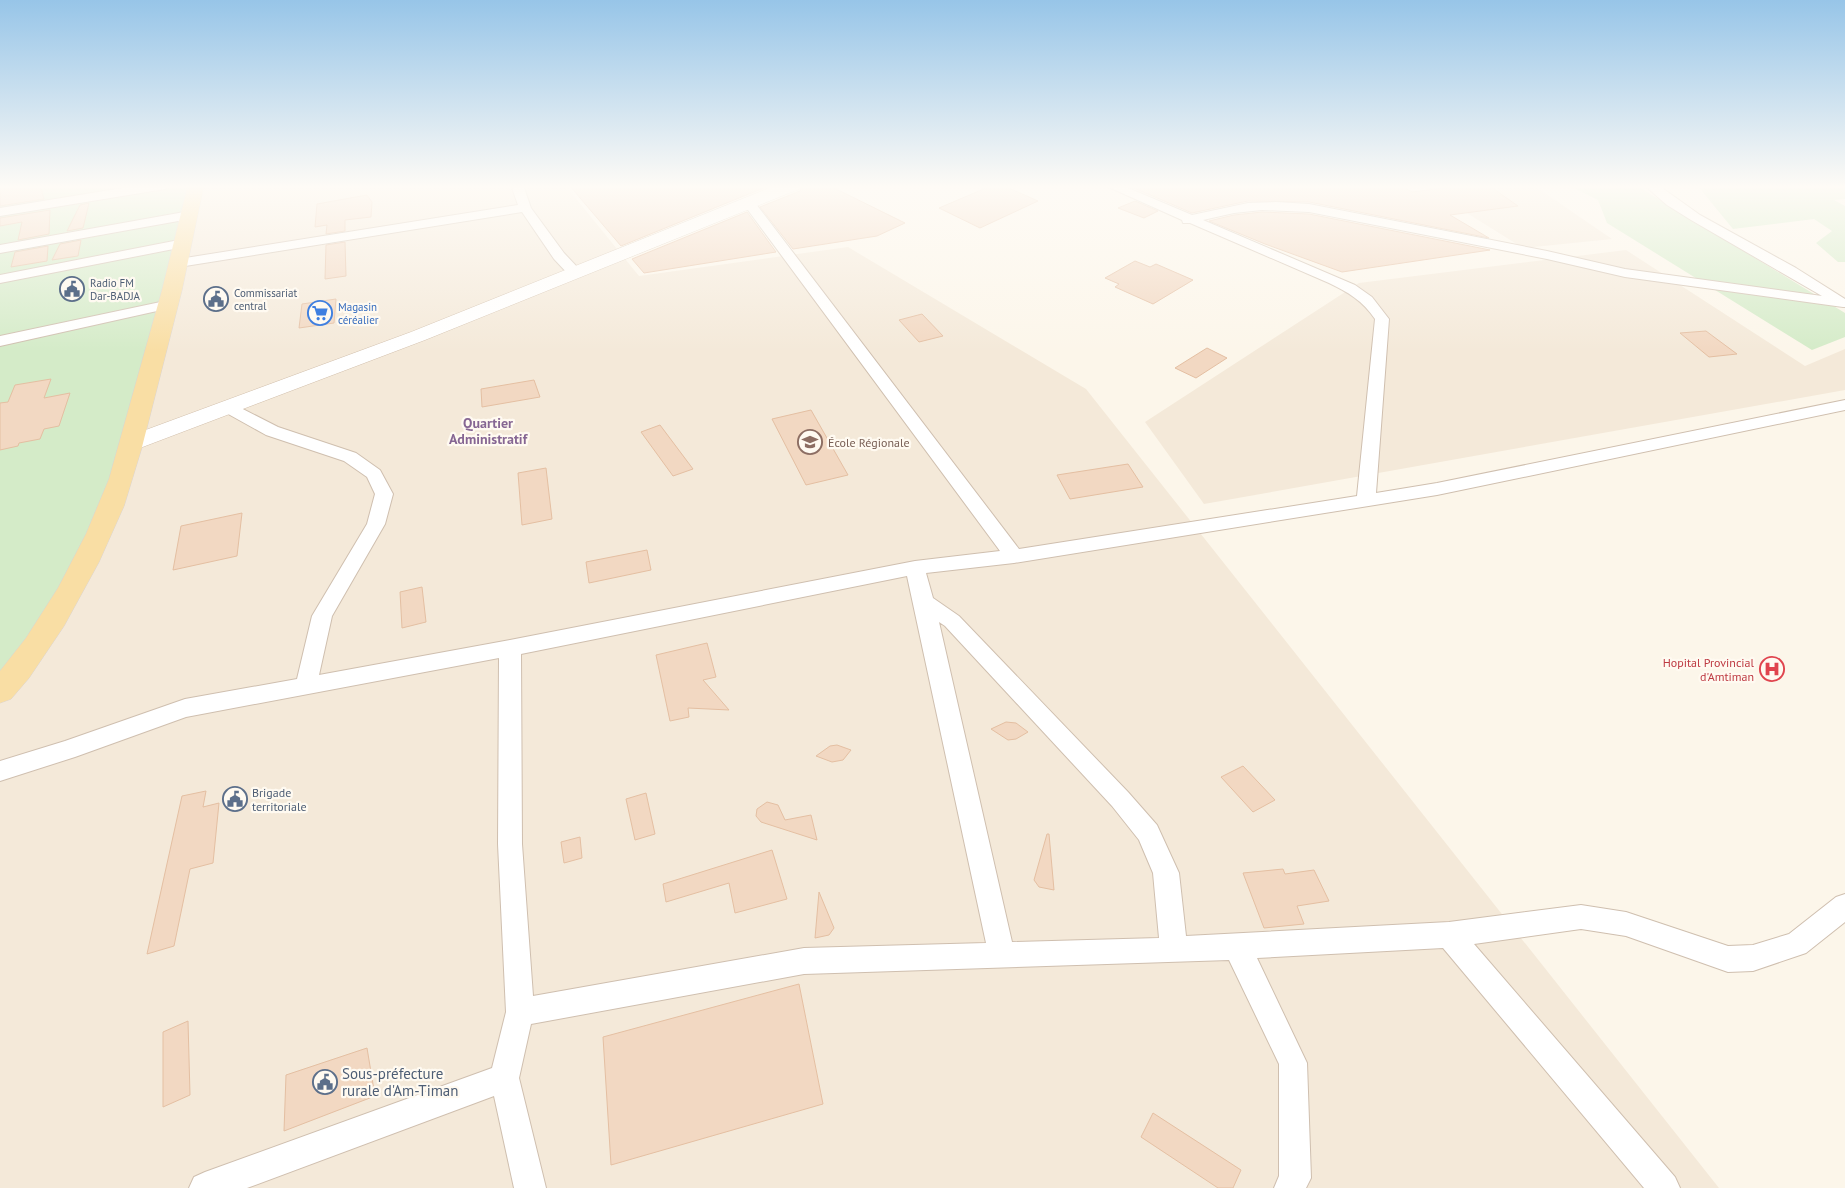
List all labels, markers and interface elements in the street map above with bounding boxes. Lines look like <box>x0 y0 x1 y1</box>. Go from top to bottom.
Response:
public building icon: Radio FM Dar-BADJA <box>59 276 85 302</box>
place label: Radio FM Dar-BADJA <box>90 276 141 303</box>
public building icon: Commissariat central <box>203 286 229 312</box>
place label: Commissariat central <box>234 286 297 313</box>
supermarket icon: Magasin céréalier <box>307 300 333 326</box>
place label: Magasin céréalier <box>338 300 379 327</box>
district label: Quartier Administratif <box>449 414 529 448</box>
school or university icon: École Régionale <box>797 429 823 455</box>
place label: École Régionale <box>828 435 910 450</box>
place label: Hopital Provincial d'Amtiman <box>1663 655 1754 684</box>
hospital icon: Hopital Provincial d'Amtiman <box>1759 656 1785 682</box>
place label: Brigade territoriale <box>252 785 307 814</box>
public building icon: Brigade territoriale <box>222 786 248 812</box>
place label: Sous-préfecture rurale d'Am-Timan <box>342 1064 459 1100</box>
public building icon: Sous-préfecture rurale d'Am-Timan <box>312 1069 338 1095</box>

